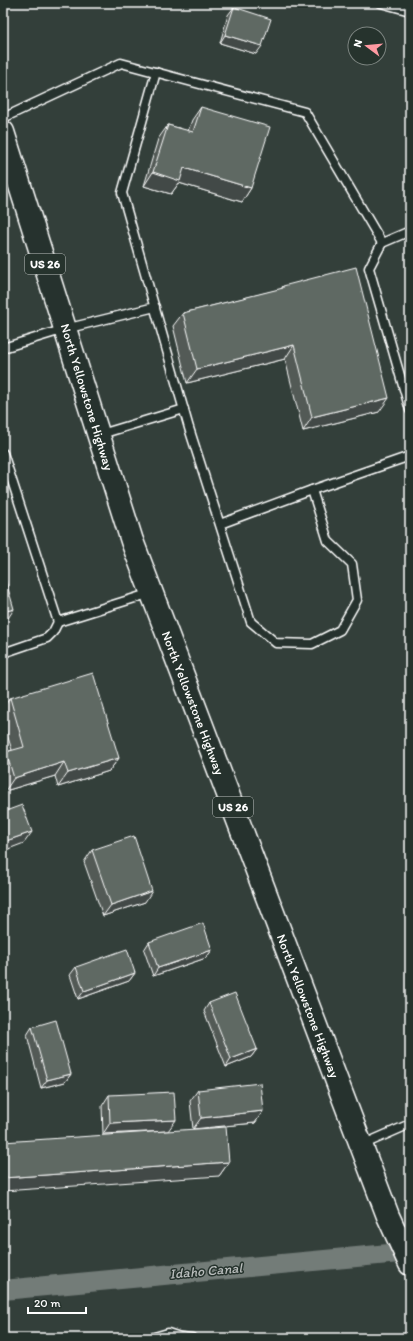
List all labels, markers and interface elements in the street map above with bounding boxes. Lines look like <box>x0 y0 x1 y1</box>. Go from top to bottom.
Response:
north arrow <box>347 26 387 66</box>
text: N <box>351 38 365 49</box>
road number: US 26 <box>25 254 65 274</box>
street label: North Yellowstone Highway <box>58 322 116 472</box>
street label: North Yellowstone Highway <box>159 629 227 777</box>
road number: US 26 <box>213 797 253 817</box>
street label: North Yellowstone Highway <box>274 932 342 1080</box>
water label: Idaho Canal <box>169 1259 244 1283</box>
scale bar <box>28 1289 86 1315</box>
text: 20 m <box>34 1296 61 1310</box>

